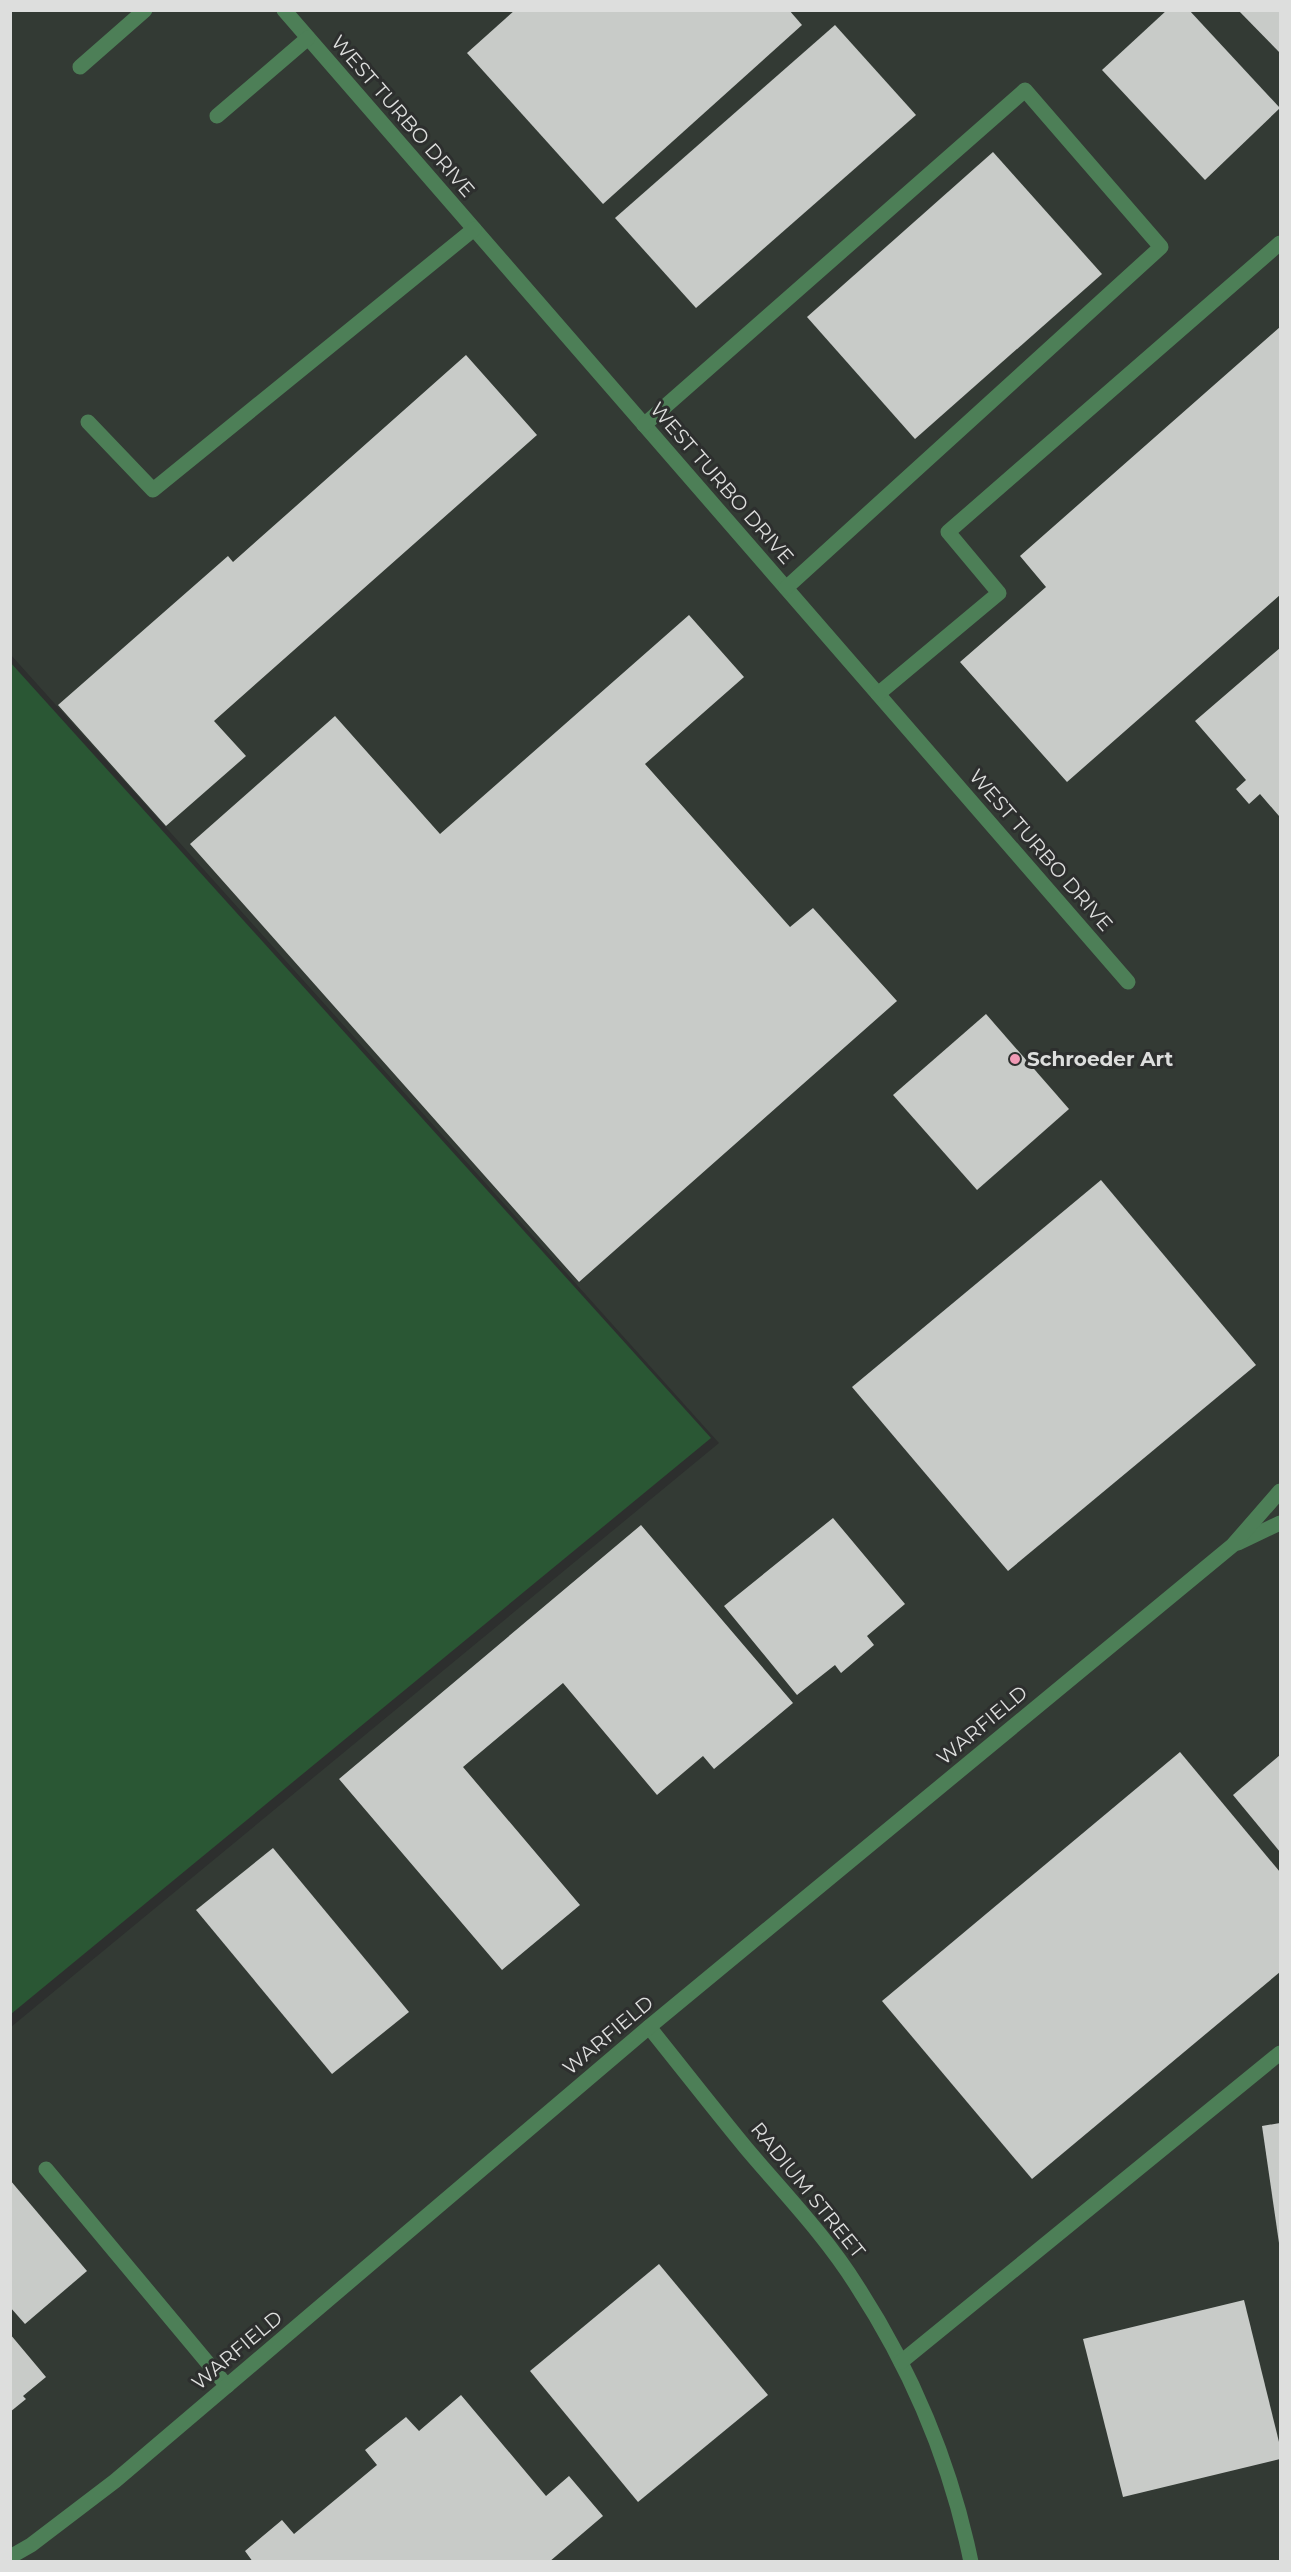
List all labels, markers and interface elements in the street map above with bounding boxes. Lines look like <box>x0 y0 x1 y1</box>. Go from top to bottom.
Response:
street label: WEST TURBO DRIVE <box>326 30 480 202</box>
street label: WEST TURBO DRIVE <box>645 397 799 569</box>
street label: WEST TURBO DRIVE <box>964 764 1118 936</box>
place label: Schroeder Art <box>1027 1047 1173 1071</box>
marker: Schroeder Art <box>1008 1052 1022 1066</box>
street label: WARFIELD <box>932 1680 1032 1770</box>
street label: WARFIELD <box>558 1990 658 2080</box>
street label: RADIUM STREET <box>746 2117 870 2263</box>
street label: WARFIELD <box>187 2305 287 2395</box>

